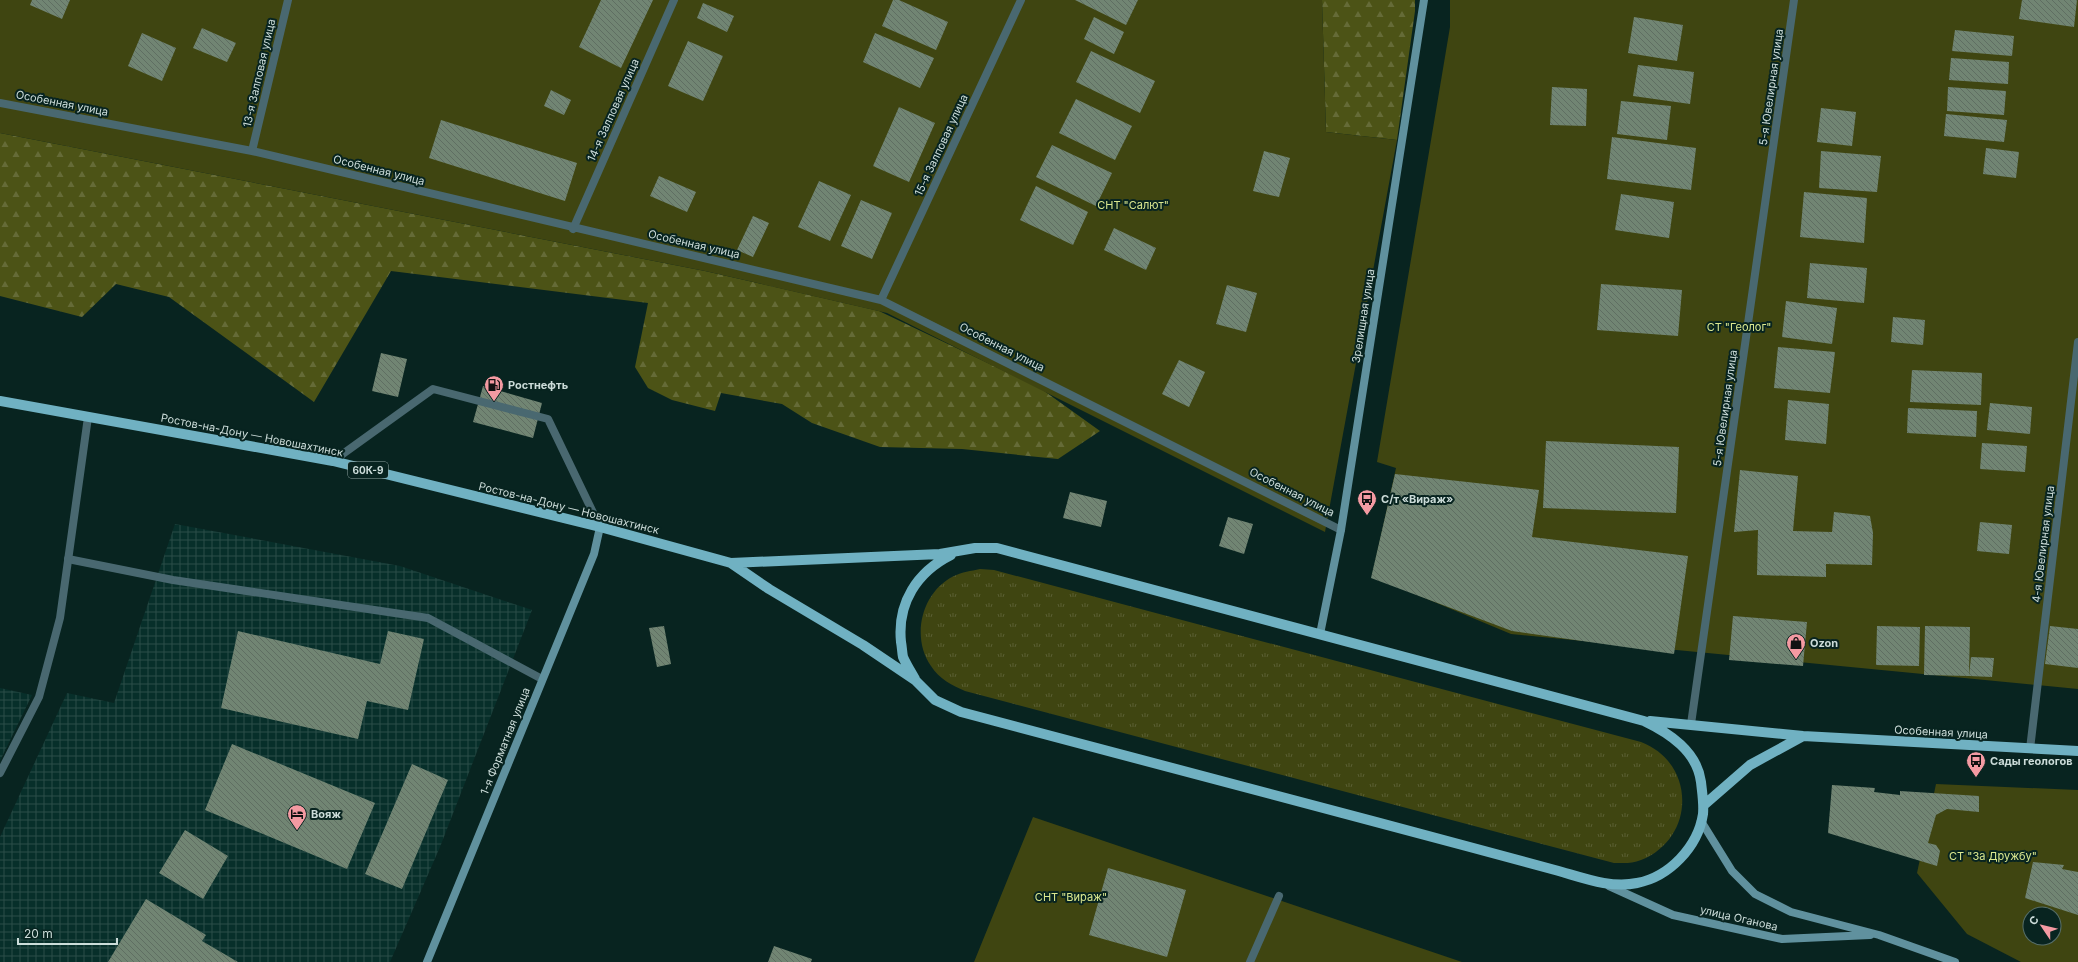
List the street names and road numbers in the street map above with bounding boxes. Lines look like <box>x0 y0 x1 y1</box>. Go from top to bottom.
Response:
street label: 13-я Залповая улица <box>240 17 278 129</box>
street label: 5-я Ювелирная улица <box>1756 28 1786 146</box>
street label: 14-я Залповая улица <box>584 56 642 164</box>
street label: Особенная улица <box>15 87 109 119</box>
street label: 15-я Залповая улица <box>911 92 971 198</box>
street label: Особенная улица <box>332 152 426 188</box>
street label: Особенная улица <box>647 227 741 261</box>
street label: Зрелищная улица <box>1349 268 1377 364</box>
street label: Особенная улица <box>957 319 1047 375</box>
street label: 5-я Ювелирная улица <box>1710 349 1740 467</box>
street label: Ростов-на-Дону — Новошахтинск <box>160 410 344 460</box>
road number: 60К-9 <box>348 462 388 478</box>
street label: Особенная улица <box>1247 464 1337 520</box>
street label: Ростов-на-Дону — Новошахтинск <box>477 479 661 537</box>
street label: 4-я Ювелирная улица <box>2029 485 2057 603</box>
street label: 1-я Форматная улица <box>477 685 533 797</box>
street label: Особенная улица <box>1894 723 1988 741</box>
street label: улица Оганова <box>1699 902 1779 934</box>

